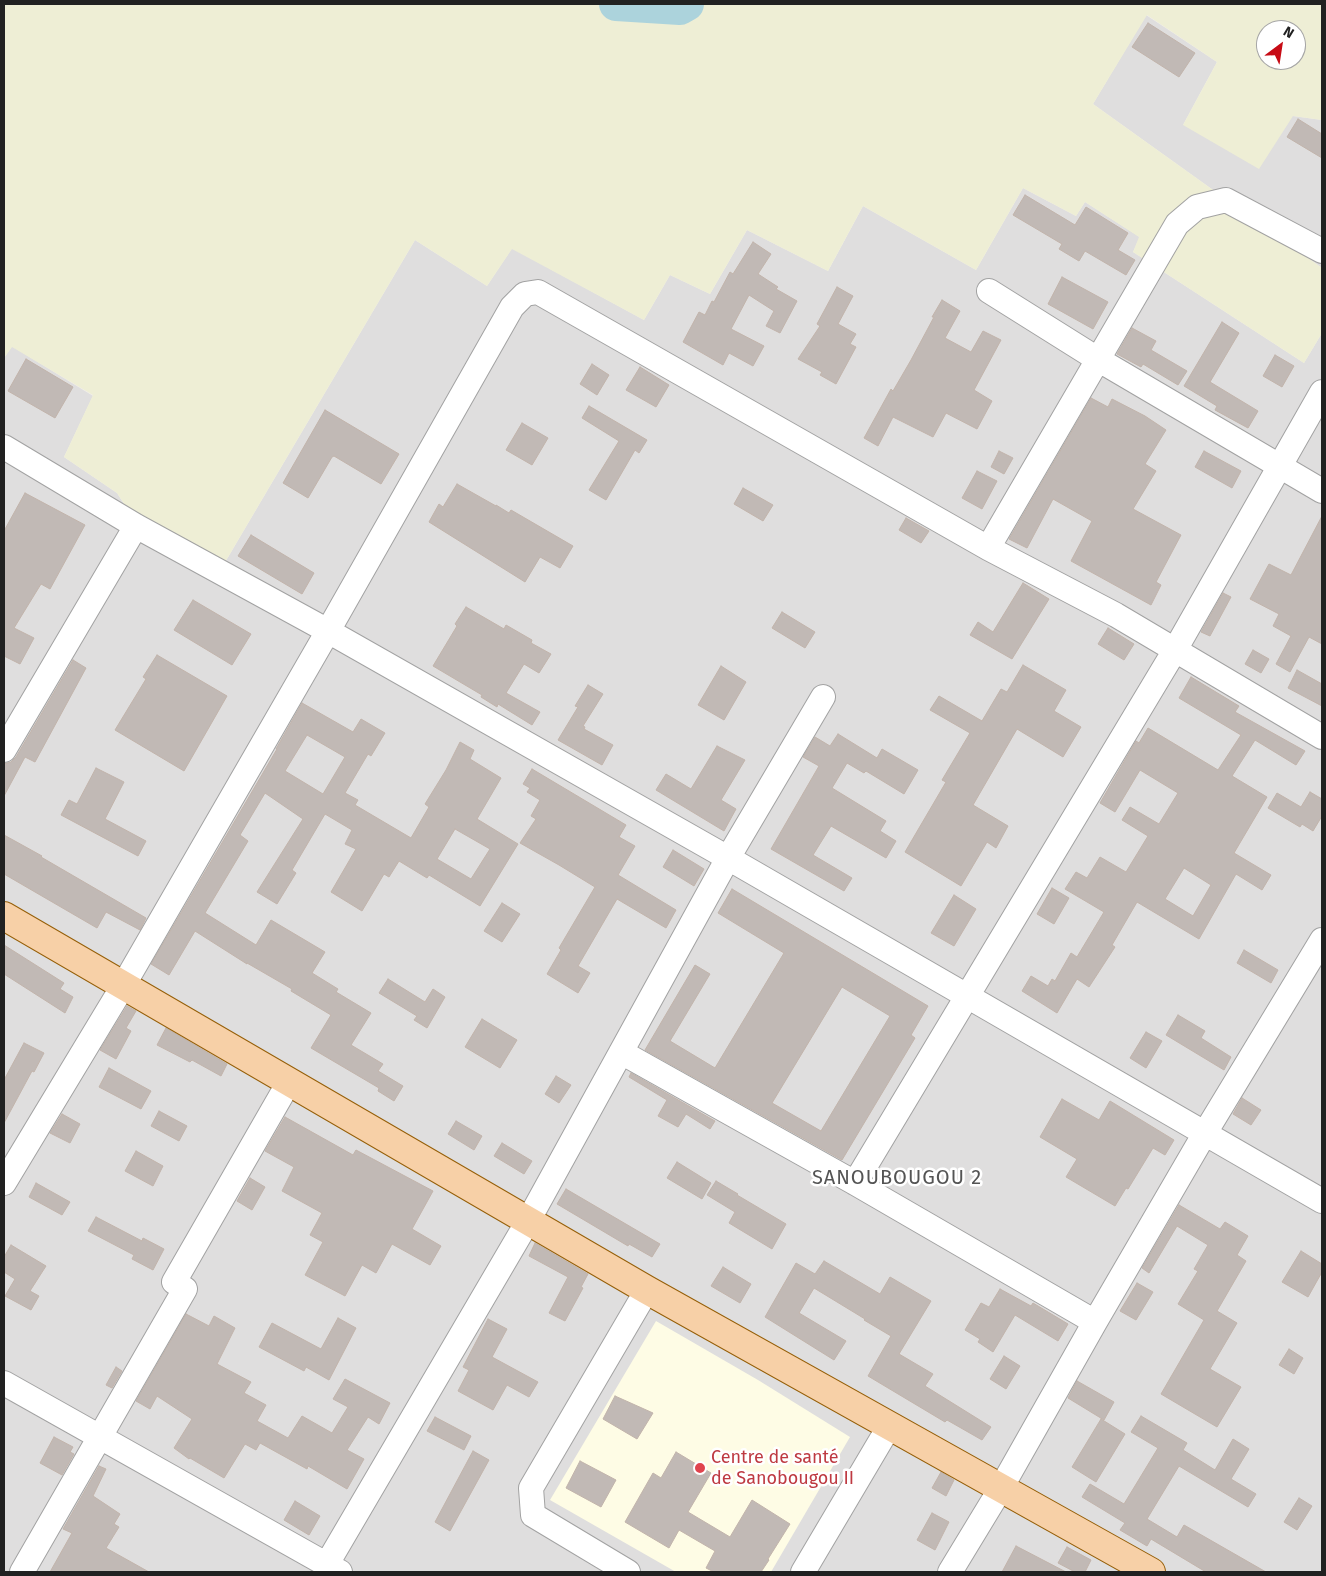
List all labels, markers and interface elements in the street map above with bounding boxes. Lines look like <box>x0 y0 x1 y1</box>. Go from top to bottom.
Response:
north arrow <box>1256 20 1306 70</box>
text: N <box>1280 23 1297 42</box>
district label: SANOUBOUGOU 2 <box>810 1166 984 1190</box>
place label: Centre de santé de Sanobougou II <box>711 1447 854 1490</box>
marker: Centre de santé de Sanobougou II <box>693 1461 707 1475</box>

